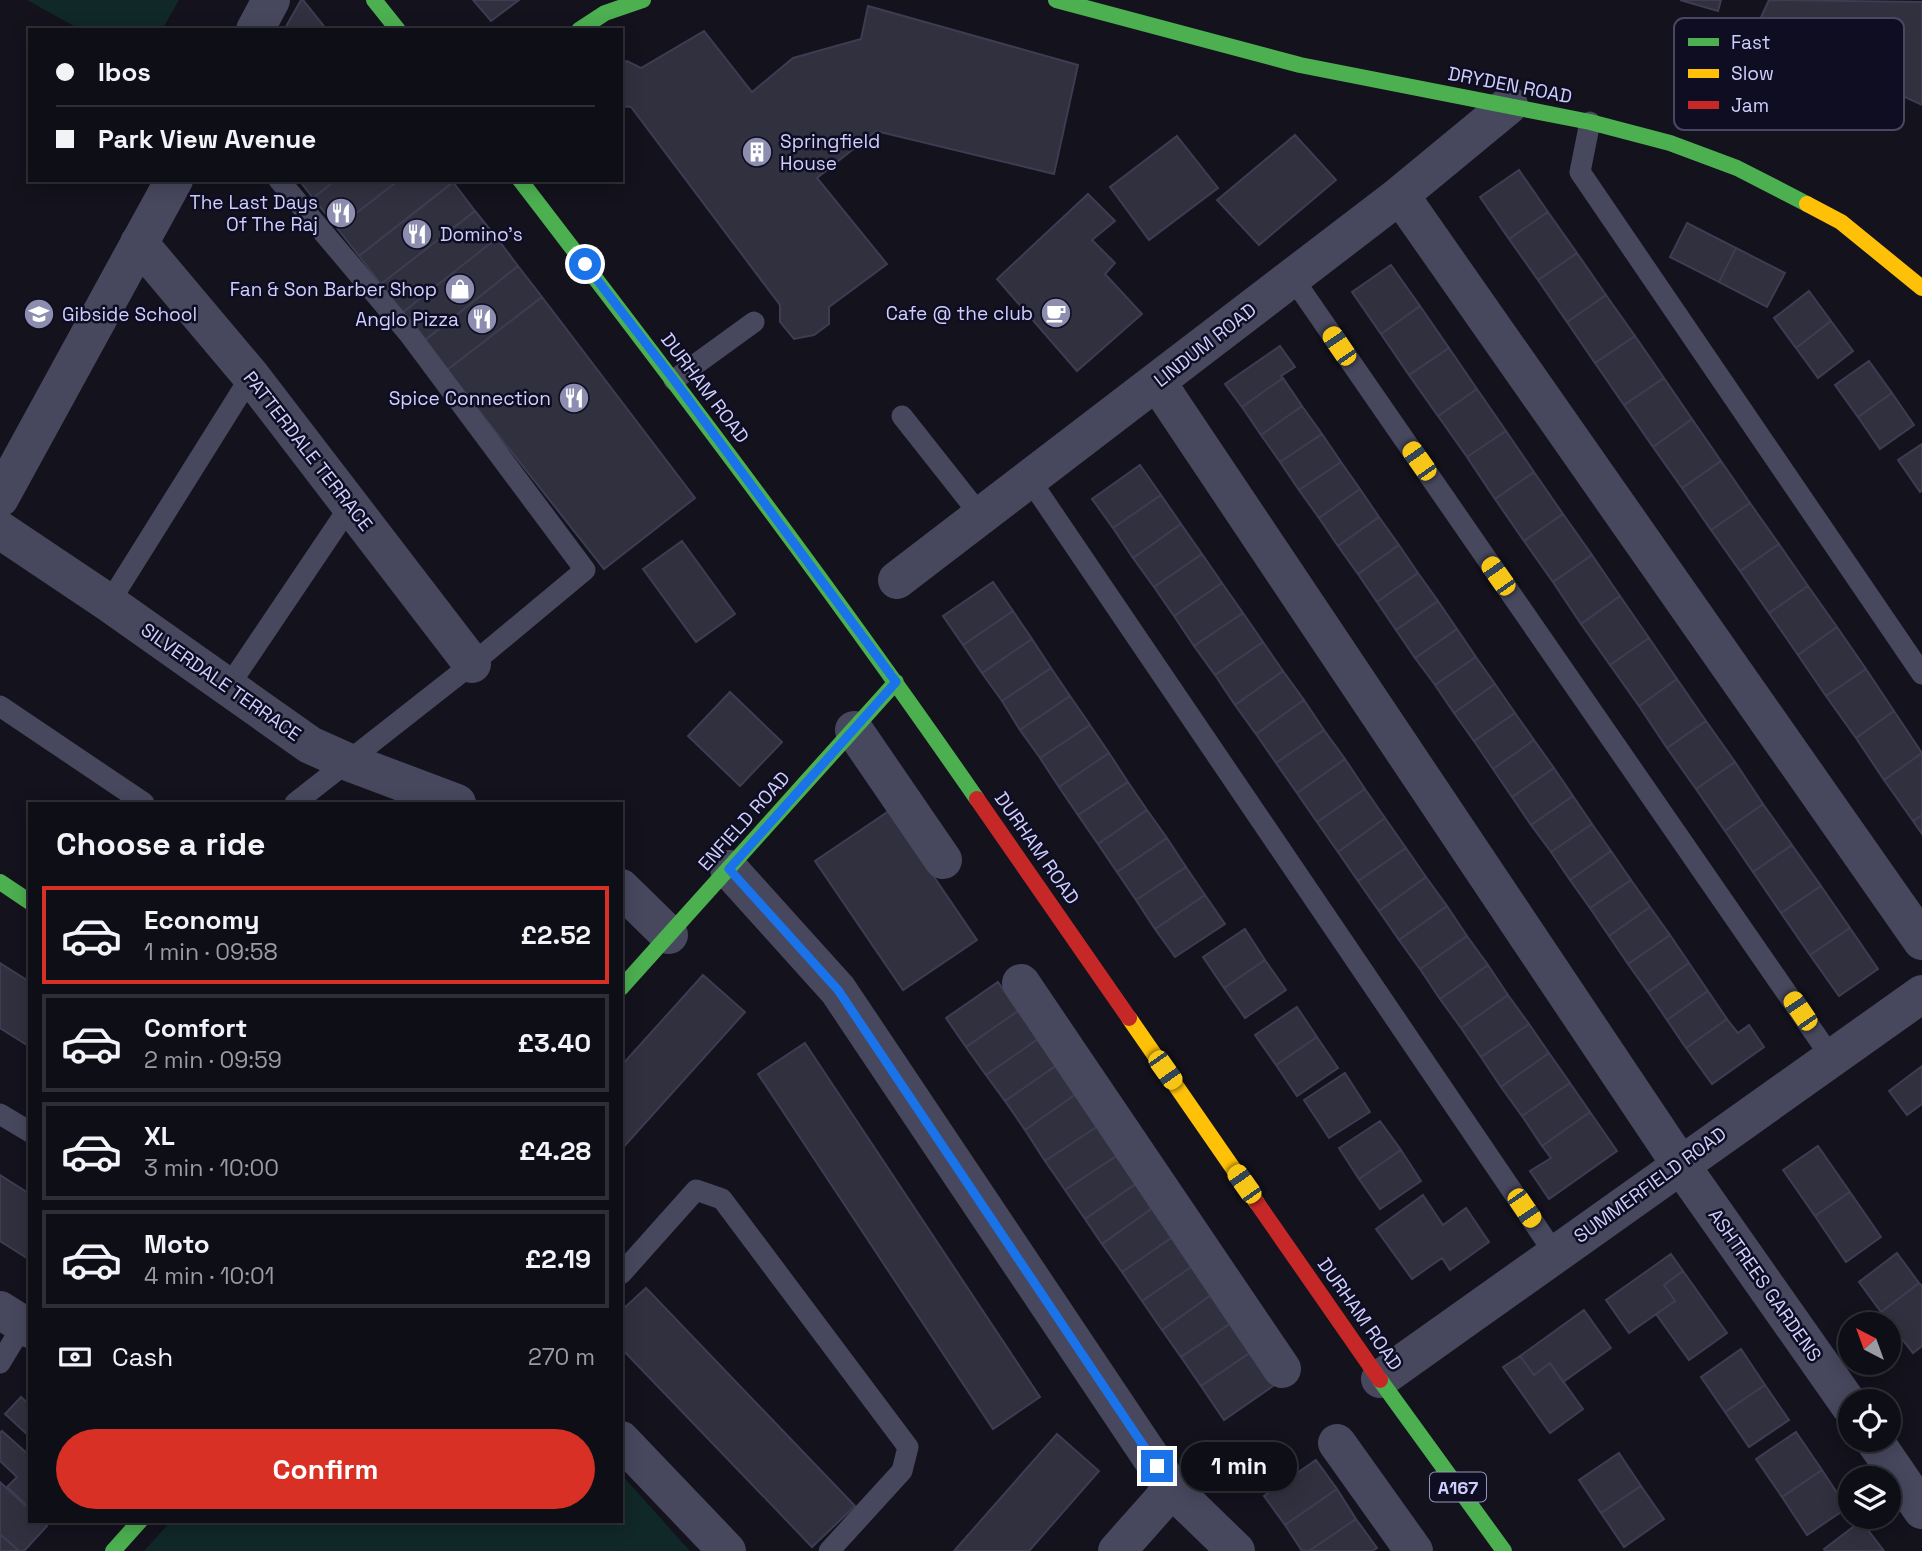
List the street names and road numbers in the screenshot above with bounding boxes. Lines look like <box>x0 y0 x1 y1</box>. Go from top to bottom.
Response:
street label: DRYDEN ROAD <box>1446 61 1574 109</box>
street label: LINDUM ROAD <box>1149 297 1261 393</box>
street label: DURHAM ROAD <box>655 328 755 448</box>
street label: PATTERDALE TERRACE <box>238 366 378 536</box>
street label: SILVERDALE TERRACE <box>136 617 306 747</box>
street label: ENFIELD ROAD <box>693 766 795 876</box>
street label: DURHAM ROAD <box>989 787 1085 909</box>
street label: SUMMERFIELD ROAD <box>1569 1121 1731 1249</box>
street label: ASHTREES GARDENS <box>1703 1204 1827 1366</box>
street label: DURHAM ROAD <box>1312 1253 1408 1375</box>
road number: A167 <box>1430 1472 1486 1502</box>

